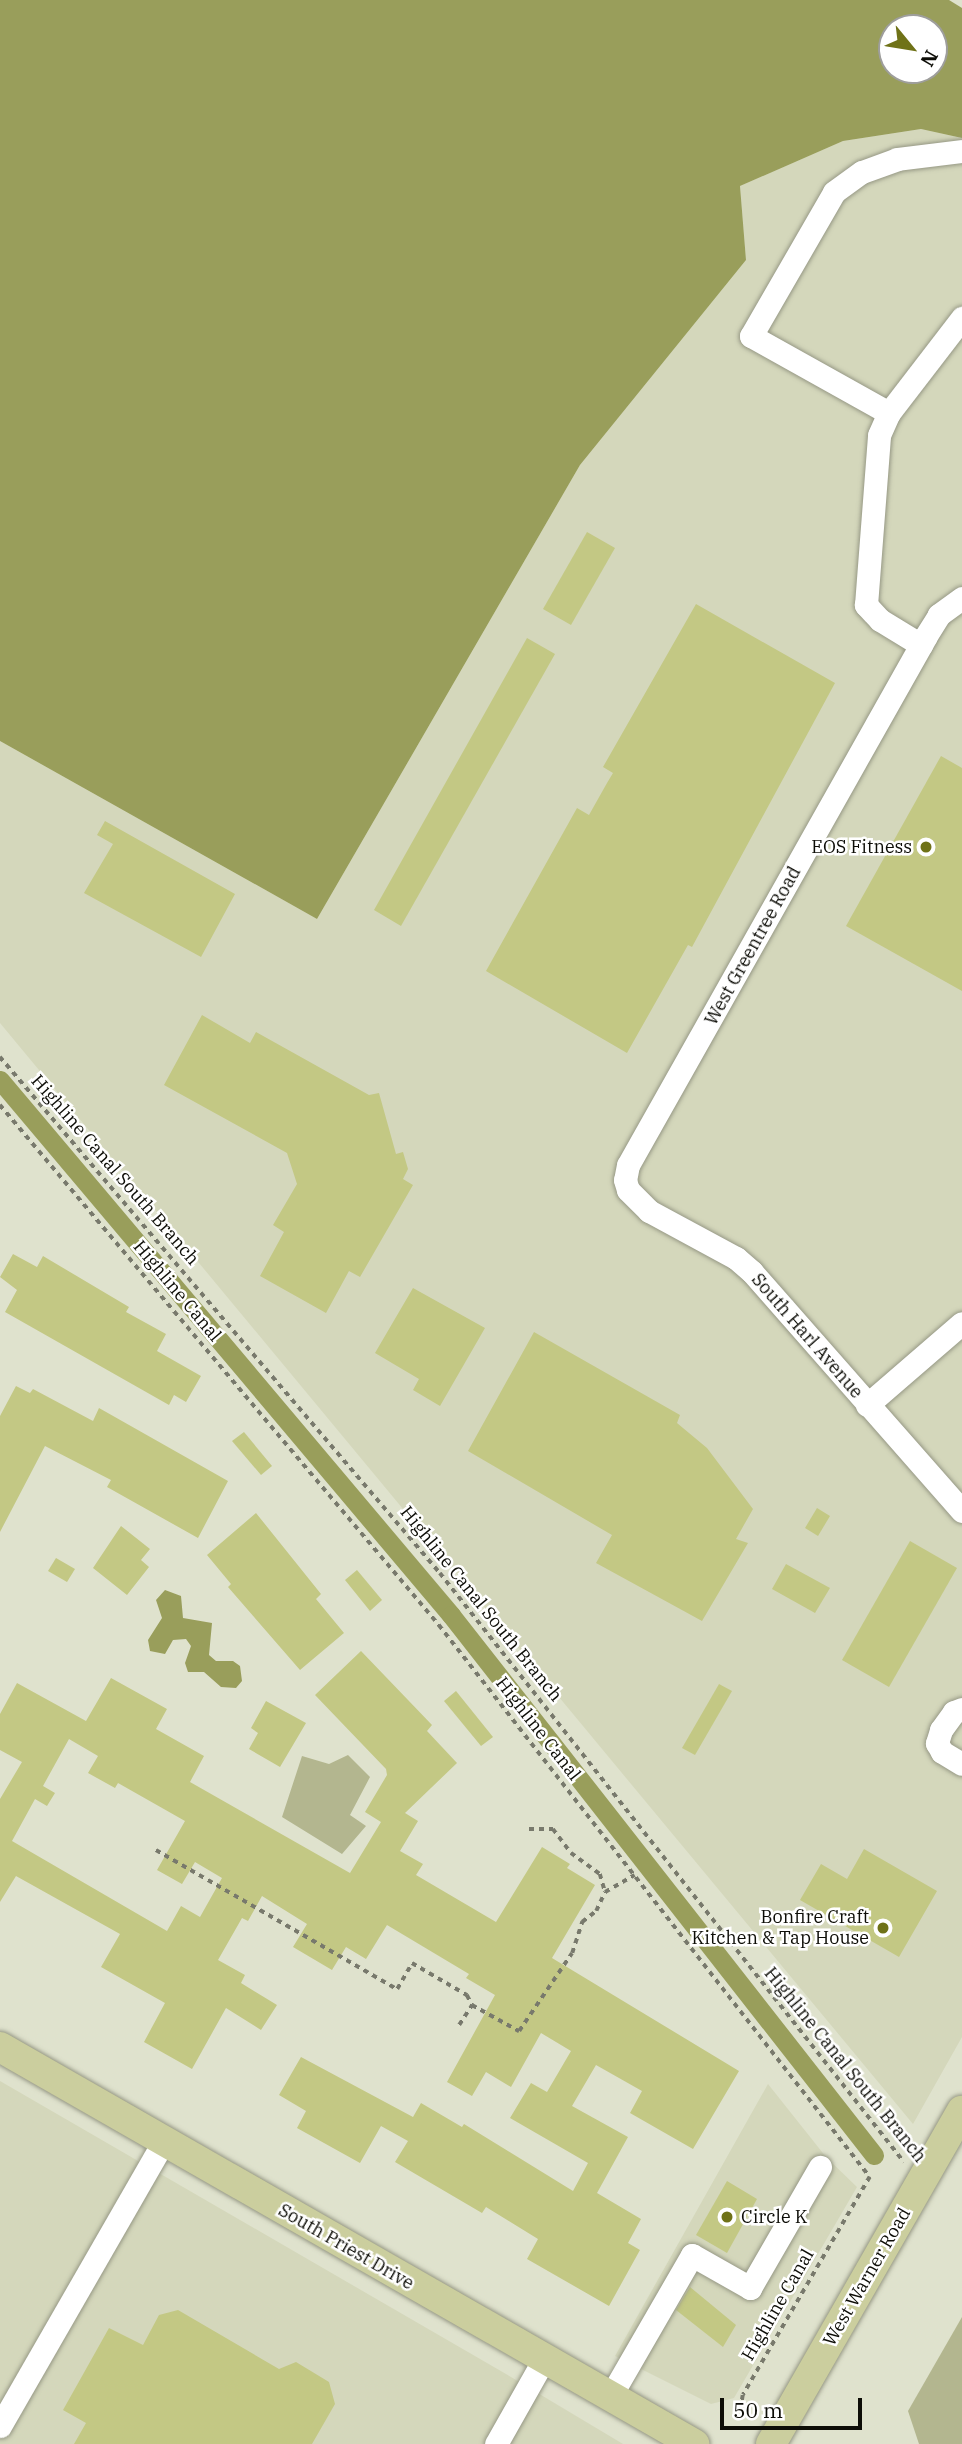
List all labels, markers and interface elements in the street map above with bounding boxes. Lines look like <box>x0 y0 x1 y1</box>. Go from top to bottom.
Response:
north arrow <box>878 14 948 84</box>
text: N <box>915 46 944 71</box>
place label: EOS Fitness <box>811 836 912 858</box>
marker: EOS Fitness <box>918 839 934 855</box>
street label: West Greentree Road <box>700 863 806 1029</box>
street label: Highline Canal South Branch <box>26 1070 204 1270</box>
street label: Highline Canal <box>128 1236 226 1346</box>
street label: South Harl Avenue <box>747 1269 867 1403</box>
street label: Highline Canal South Branch <box>396 1502 566 1706</box>
street label: Highline Canal <box>491 1673 585 1785</box>
place label: Bonfire Craft Kitchen & Tap House <box>692 1907 869 1950</box>
marker: Bonfire Craft Kitchen & Tap House <box>875 1920 891 1936</box>
street label: Highline Canal South Branch <box>760 1963 930 2167</box>
street label: South Priest Drive <box>275 2199 417 2295</box>
street label: West Warner Road <box>819 2204 915 2350</box>
place label: Circle K <box>741 2206 808 2228</box>
marker: Circle K <box>719 2209 735 2225</box>
street label: Highline Canal <box>737 2245 819 2365</box>
scale bar <box>724 2384 866 2428</box>
text: 50 m <box>733 2396 783 2424</box>

